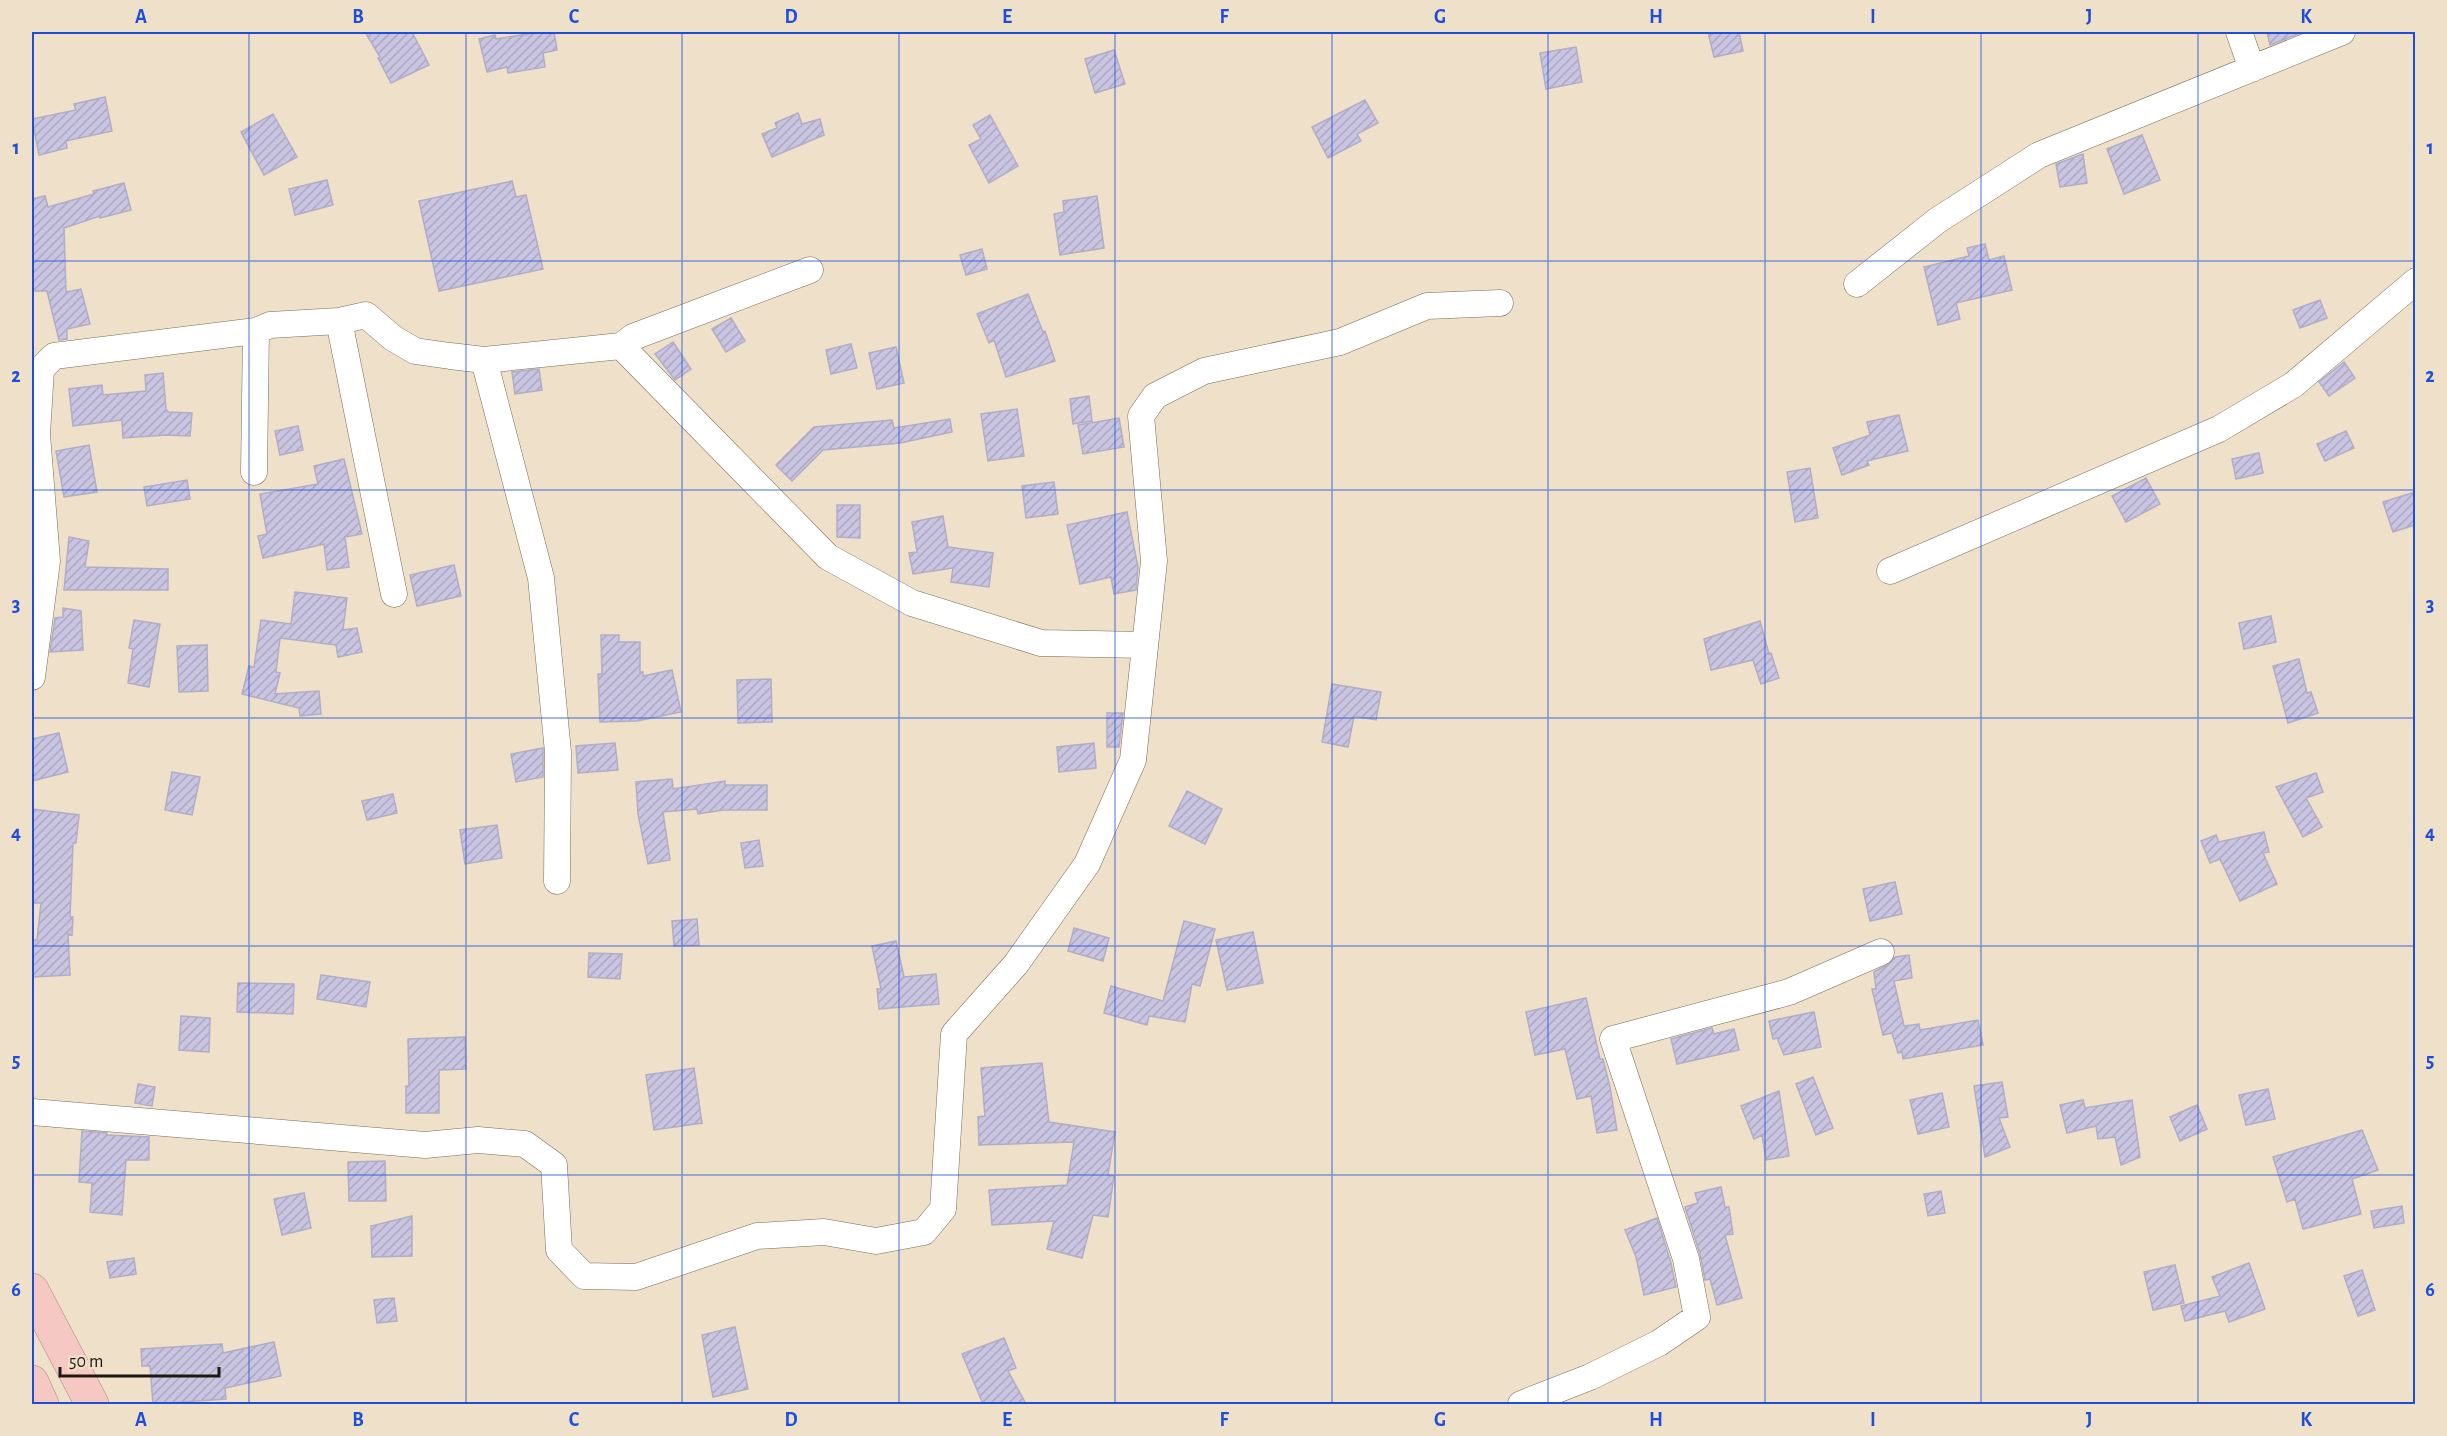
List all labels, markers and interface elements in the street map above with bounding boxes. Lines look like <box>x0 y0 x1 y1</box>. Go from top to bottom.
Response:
text: A <box>135 7 147 27</box>
text: B <box>352 7 364 27</box>
text: C <box>569 7 580 27</box>
text: D <box>784 7 798 27</box>
text: E <box>1002 7 1012 27</box>
text: F <box>1219 7 1229 27</box>
text: G <box>1434 7 1446 27</box>
text: H <box>1649 7 1663 27</box>
text: I <box>1870 7 1876 27</box>
text: J <box>2086 7 2092 27</box>
text: K <box>2300 7 2312 27</box>
text: 1 <box>12 138 20 158</box>
text: 1 <box>2426 138 2434 158</box>
text: 2 <box>11 366 21 386</box>
text: 2 <box>2425 366 2435 386</box>
text: 3 <box>12 595 20 615</box>
text: 3 <box>2426 595 2434 615</box>
text: 4 <box>11 823 21 843</box>
text: 4 <box>2425 823 2435 843</box>
text: 5 <box>12 1051 20 1071</box>
text: 5 <box>2426 1051 2434 1071</box>
text: 6 <box>11 1280 21 1300</box>
text: 6 <box>2425 1280 2435 1300</box>
scale bar <box>60 1340 219 1378</box>
text: 50 m <box>69 1353 103 1371</box>
text: A <box>135 1410 147 1430</box>
text: B <box>352 1410 364 1430</box>
text: C <box>569 1410 580 1430</box>
text: D <box>784 1410 798 1430</box>
text: E <box>1002 1410 1012 1430</box>
text: F <box>1219 1410 1229 1430</box>
text: G <box>1434 1410 1446 1430</box>
text: H <box>1649 1410 1663 1430</box>
text: I <box>1870 1410 1876 1430</box>
text: J <box>2086 1410 2092 1430</box>
text: K <box>2300 1410 2312 1430</box>

